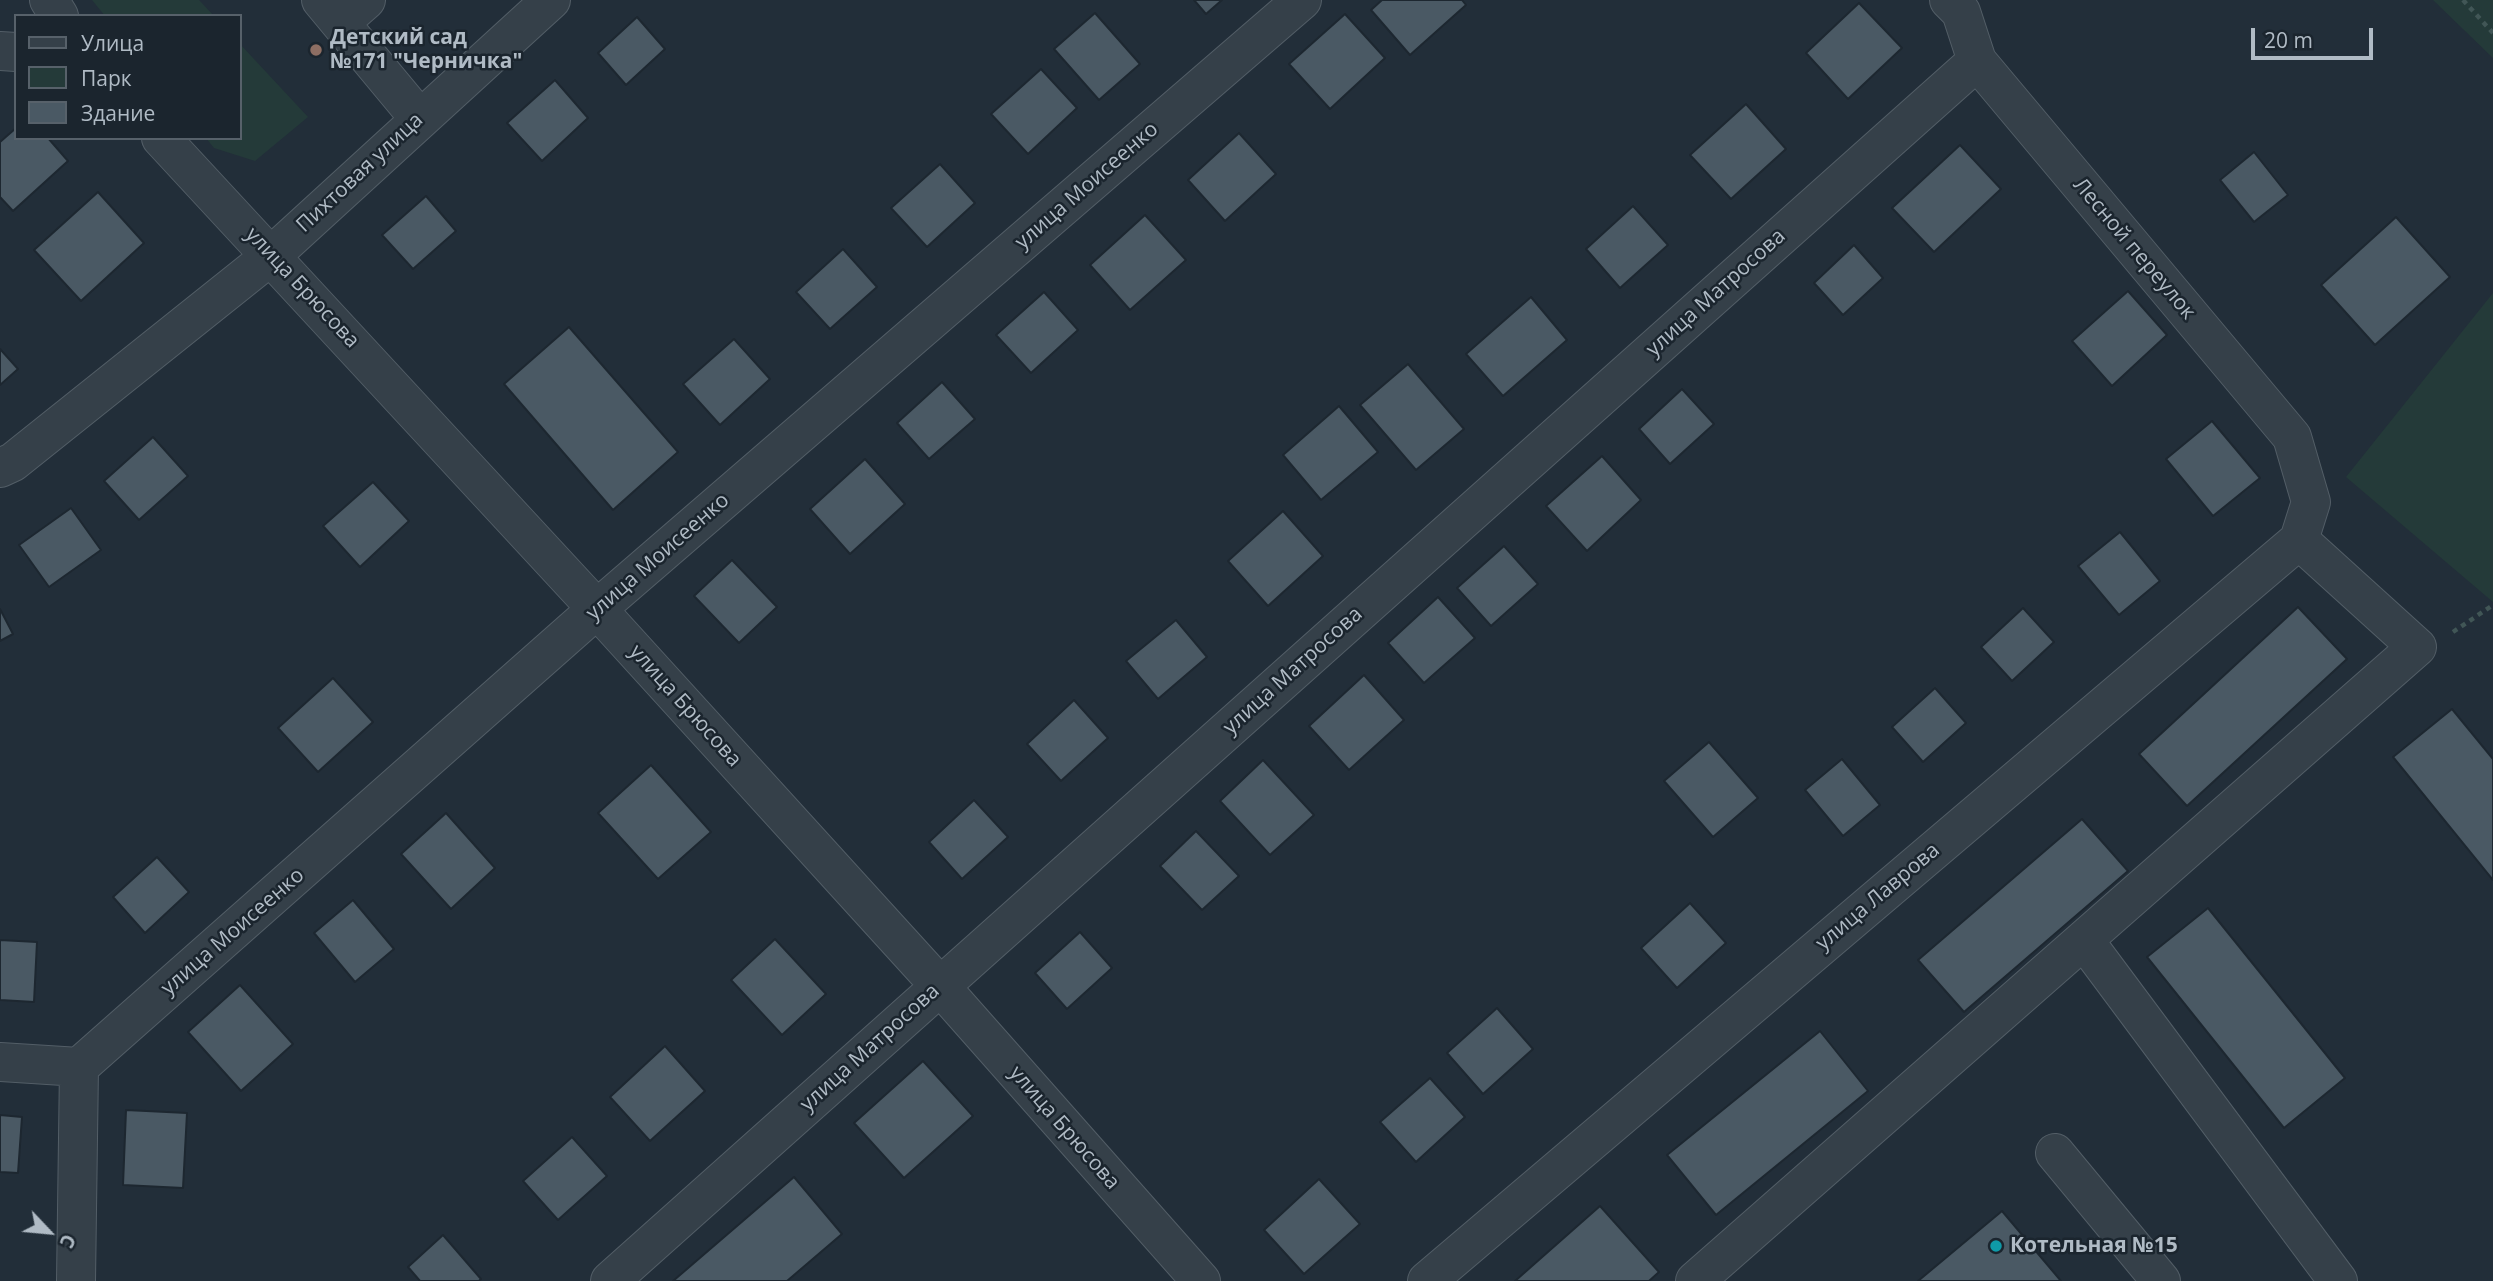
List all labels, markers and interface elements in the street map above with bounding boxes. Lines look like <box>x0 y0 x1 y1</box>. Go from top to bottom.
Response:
legend <box>14 14 242 140</box>
scale bar <box>2255 14 2378 58</box>
place label: Детский сад №171 "Черничка" <box>330 25 522 75</box>
text: 20 m <box>2264 26 2313 54</box>
text: Улица <box>81 29 144 57</box>
marker: Детский сад №171 "Черничка" <box>308 42 324 58</box>
text: Парк <box>81 64 132 92</box>
text: Здание <box>81 99 155 127</box>
street label: Пихтовая улица <box>292 108 428 238</box>
street label: улица Моисеенко <box>1010 117 1164 255</box>
street label: Лесной переулок <box>2068 173 2200 325</box>
street label: улица Брюсова <box>240 222 364 354</box>
street label: улица Матросова <box>1641 224 1791 362</box>
street label: улица Моисеенко <box>581 488 735 626</box>
street label: улица Матросова <box>1218 602 1368 740</box>
street label: улица Брюсова <box>624 640 746 772</box>
street label: улица Лаврова <box>1811 838 1945 956</box>
street label: улица Моисеенко <box>156 863 310 1001</box>
street label: улица Матросова <box>795 979 945 1117</box>
street label: улица Брюсова <box>1003 1061 1125 1195</box>
north arrow <box>14 1197 84 1267</box>
text: С <box>54 1230 82 1252</box>
place label: Котельная №15 <box>2010 1233 2178 1259</box>
marker: Котельная №15 <box>1988 1238 2004 1254</box>

